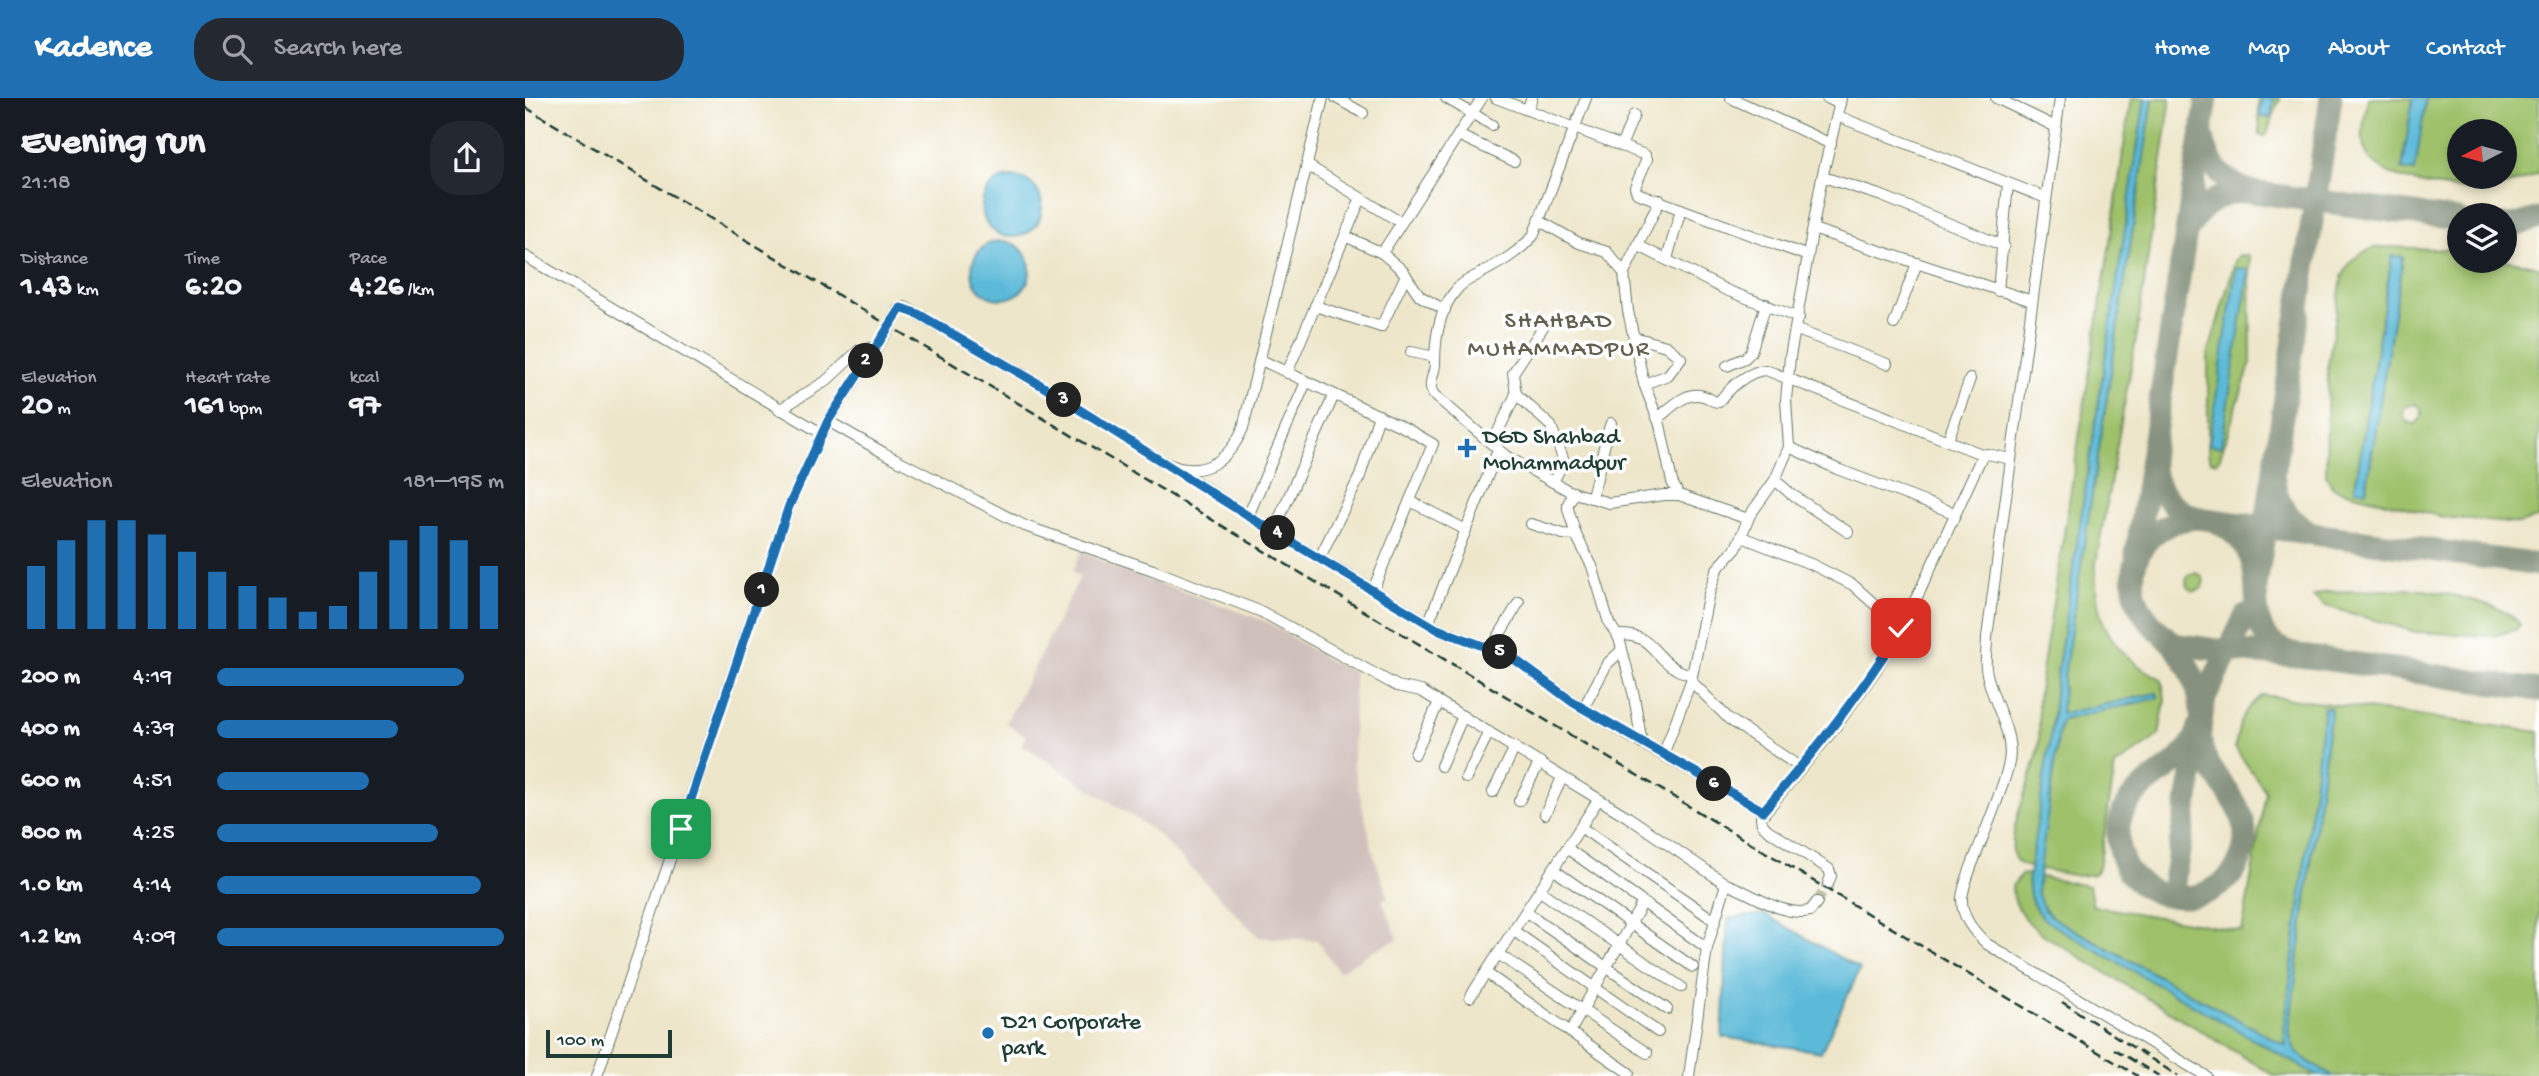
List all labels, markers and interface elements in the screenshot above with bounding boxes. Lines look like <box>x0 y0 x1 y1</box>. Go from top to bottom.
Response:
search box <box>194 18 684 81</box>
text: Kadence <box>35 30 152 68</box>
icon: search <box>218 30 256 68</box>
text: Search here <box>274 34 402 65</box>
text: Home <box>2154 35 2210 64</box>
text: Map <box>2248 35 2290 64</box>
text: About <box>2328 35 2388 64</box>
text: Contact <box>2426 35 2504 64</box>
north arrow <box>2447 119 2517 189</box>
map controls <box>2447 119 2517 273</box>
button: share <box>430 121 504 195</box>
text: Evening run <box>21 122 205 166</box>
text: 21:18 <box>21 170 71 197</box>
button: layers <box>2447 203 2517 273</box>
text: Distance <box>21 248 88 271</box>
text: Time <box>185 248 220 271</box>
text: Pace <box>350 248 387 271</box>
text: 1.43 <box>21 271 72 306</box>
text: 6:20 <box>185 271 242 306</box>
text: 4:26 <box>350 271 403 306</box>
text: km <box>72 279 99 302</box>
text: /km <box>403 279 434 302</box>
district label: SHAHBAD MUHAMMADPUR <box>1467 308 1651 365</box>
pin: 2 <box>849 344 883 378</box>
text: 2 <box>861 349 870 372</box>
text: Elevation <box>21 367 97 390</box>
text: Heart rate <box>185 367 270 390</box>
text: kcal <box>350 367 379 390</box>
pin: 3 <box>1047 382 1081 418</box>
text: 3 <box>1059 388 1068 411</box>
text: 20 <box>21 390 53 425</box>
text: 161 <box>185 390 225 425</box>
text: 97 <box>350 390 380 425</box>
text: m <box>53 398 71 421</box>
text: bpm <box>225 398 262 421</box>
place label: DGD Shahbad Mohammadpur <box>1481 425 1627 478</box>
marker: DGD Shahbad Mohammadpur <box>1457 438 1477 458</box>
text: Elevation <box>21 469 112 496</box>
text: 181–195 m <box>404 469 504 496</box>
pin: 4 <box>1261 516 1295 550</box>
text: 4 <box>1273 521 1282 544</box>
pin: 1 <box>744 573 779 608</box>
text: 1 <box>758 578 765 601</box>
pin <box>1871 598 1931 658</box>
icon: check <box>1882 609 1920 647</box>
pin: 5 <box>1483 634 1517 670</box>
text: 5 <box>1495 640 1505 663</box>
text: 200 m <box>21 664 80 691</box>
text: 4:19 <box>133 664 172 691</box>
text: 400 m <box>21 716 80 743</box>
text: 4:39 <box>133 716 175 743</box>
pin: 6 <box>1697 766 1731 802</box>
text: 600 m <box>21 768 81 795</box>
text: 4:51 <box>133 768 173 795</box>
text: 6 <box>1709 772 1718 795</box>
pin <box>651 799 711 859</box>
icon: arrive <box>662 810 700 848</box>
text: 800 m <box>21 820 82 847</box>
text: 4:25 <box>133 820 174 847</box>
text: 1.0 km <box>21 872 83 899</box>
text: 4:14 <box>133 872 171 899</box>
text: 1.2 km <box>21 924 81 951</box>
text: 4:09 <box>133 924 176 951</box>
place label: D21 Corporate park <box>1000 1010 1142 1063</box>
marker: D21 Corporate park <box>980 1025 996 1041</box>
scale bar <box>546 1027 672 1059</box>
text: 100 m <box>557 1030 604 1053</box>

